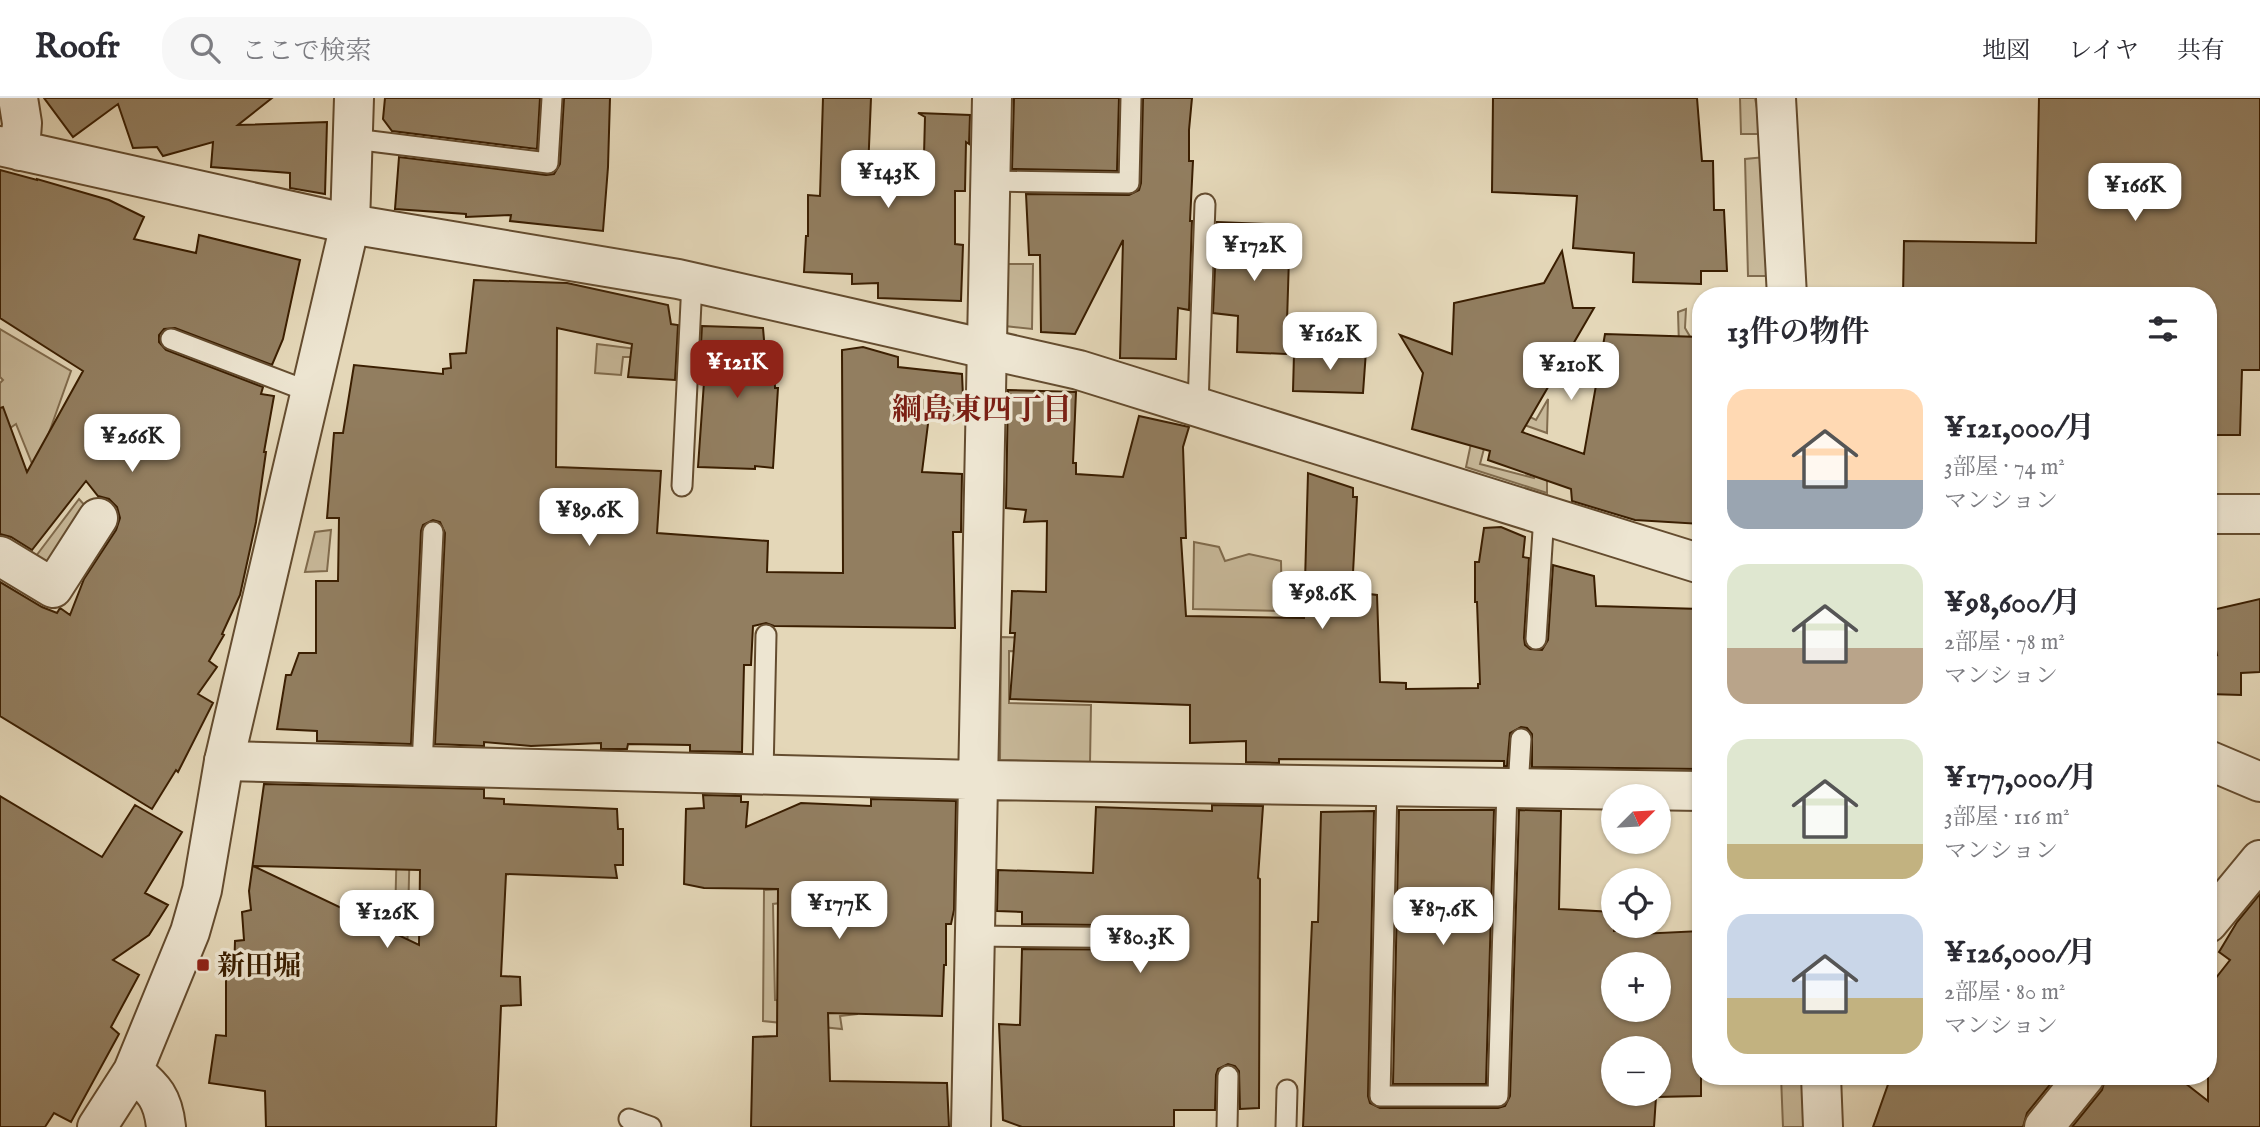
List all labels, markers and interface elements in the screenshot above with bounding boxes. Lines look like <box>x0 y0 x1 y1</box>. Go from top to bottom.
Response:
search box <box>162 17 652 80</box>
text: Roofr <box>35 27 120 69</box>
icon: search <box>186 29 224 67</box>
text: ここで検索 <box>242 35 372 68</box>
text: 地図 <box>1982 36 2030 67</box>
text: レイヤ <box>2068 36 2139 67</box>
text: 共有 <box>2177 36 2225 67</box>
pin: ¥143K <box>839 150 937 210</box>
text: ¥143K <box>857 158 919 187</box>
pin: ¥166K <box>2086 164 2184 223</box>
text: ¥166K <box>2104 171 2166 200</box>
pin: ¥172K <box>1205 223 1303 283</box>
text: ¥172K <box>1222 231 1286 260</box>
icon: filters <box>2144 310 2182 348</box>
pin: ¥162K <box>1281 313 1379 372</box>
text: 13件の物件 <box>1727 314 1869 352</box>
text: ¥162K <box>1299 320 1361 349</box>
pin: ¥121K <box>688 341 786 400</box>
pin: ¥210K <box>1522 342 1620 402</box>
text: ¥121K <box>706 348 768 377</box>
text: ¥210K <box>1539 350 1603 379</box>
district label: 綱島東四丁目 <box>892 392 1072 430</box>
text: ¥121,000/月 <box>1944 410 2095 448</box>
pin: ¥266K <box>83 414 181 474</box>
icon: home <box>1783 417 1867 501</box>
text: ¥266K <box>100 422 164 451</box>
text: 3部屋 · 74 m² <box>1944 453 2065 482</box>
text: マンション <box>1944 487 2058 516</box>
pin: ¥89.6K <box>532 489 646 548</box>
text: ¥89.6K <box>555 496 623 525</box>
pin: ¥98.6K <box>1265 572 1379 631</box>
text: ¥98.6K <box>1288 579 1356 608</box>
text: ¥98,600/月 <box>1944 585 2081 623</box>
icon: home <box>1783 592 1867 676</box>
text: 2部屋 · 78 m² <box>1944 628 2065 657</box>
text: マンション <box>1944 662 2058 691</box>
text: ¥177,000/月 <box>1944 760 2098 798</box>
icon: home <box>1783 767 1867 851</box>
north arrow <box>1601 784 1671 854</box>
map controls <box>1601 784 1671 1106</box>
text: 3部屋 · 116 m² <box>1944 803 2070 832</box>
text: マンション <box>1944 837 2058 866</box>
button: locate <box>1601 868 1671 938</box>
pin: ¥177K <box>790 882 888 941</box>
pin: ¥87.6K <box>1386 888 1500 947</box>
text: ¥177K <box>807 889 871 918</box>
pin: ¥126K <box>338 890 436 950</box>
text: ¥87.6K <box>1409 895 1477 924</box>
text: ¥126K <box>356 898 418 927</box>
pin: ¥80.3K <box>1083 916 1197 975</box>
text: ¥80.3K <box>1106 923 1174 952</box>
text: ¥126,000/月 <box>1944 935 2096 973</box>
icon: home <box>1783 942 1867 1026</box>
place label: 新田堀 <box>217 950 301 985</box>
button: + <box>1601 952 1671 1022</box>
marker: 新田堀 <box>195 957 211 973</box>
text: 2部屋 · 80 m² <box>1944 978 2065 1007</box>
text: マンション <box>1944 1012 2058 1041</box>
button: − <box>1601 1036 1671 1106</box>

